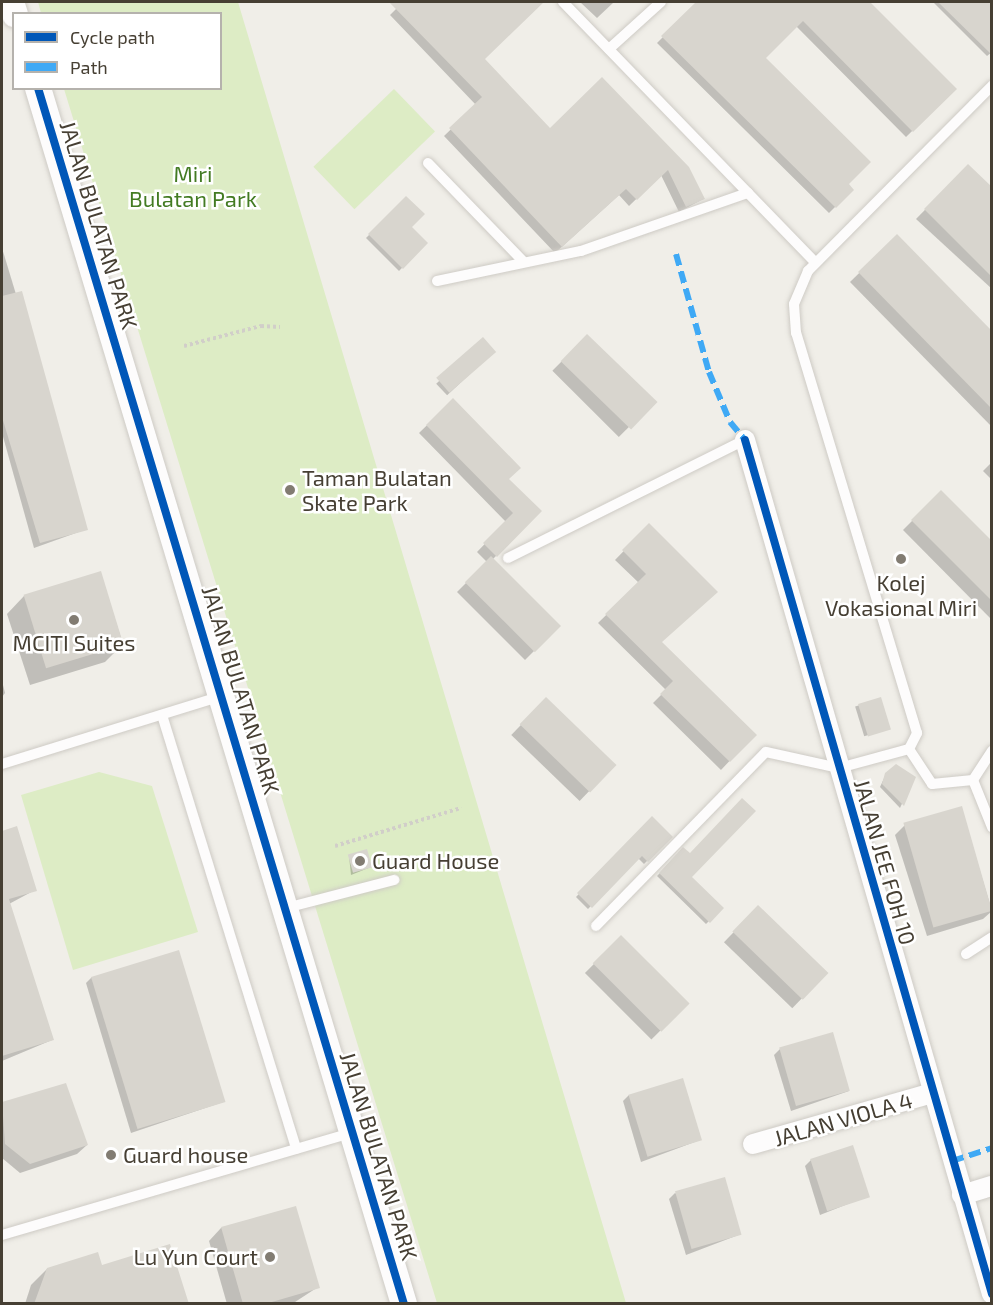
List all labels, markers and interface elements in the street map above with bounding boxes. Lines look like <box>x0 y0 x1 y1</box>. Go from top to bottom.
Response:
legend <box>12 12 222 90</box>
text: Cycle path <box>70 26 155 48</box>
text: Path <box>70 56 108 78</box>
street label: JALAN BULATAN PARK <box>55 118 143 332</box>
park label: Miri Bulatan Park <box>129 160 257 212</box>
place label: Taman Bulatan Skate Park <box>302 464 452 516</box>
marker: Taman Bulatan Skate Park <box>283 483 297 497</box>
marker: Kolej Vokasional Miri <box>894 552 908 566</box>
place label: Kolej Vokasional Miri <box>825 569 977 620</box>
street label: JALAN BULATAN PARK <box>197 583 285 797</box>
marker: MCITI Suites <box>67 613 81 627</box>
place label: MCITI Suites <box>13 630 135 656</box>
street label: JALAN JEE FOH 10 <box>849 776 921 948</box>
place label: Guard House <box>372 848 499 874</box>
marker: Guard House <box>353 854 367 868</box>
street label: JALAN BULATAN PARK <box>335 1049 423 1263</box>
street label: JALAN VIOLA 4 <box>770 1086 916 1152</box>
place label: Guard house <box>123 1142 248 1168</box>
marker: Guard house <box>104 1148 118 1162</box>
place label: Lu Yun Court <box>133 1244 258 1270</box>
marker: Lu Yun Court <box>263 1250 277 1264</box>

